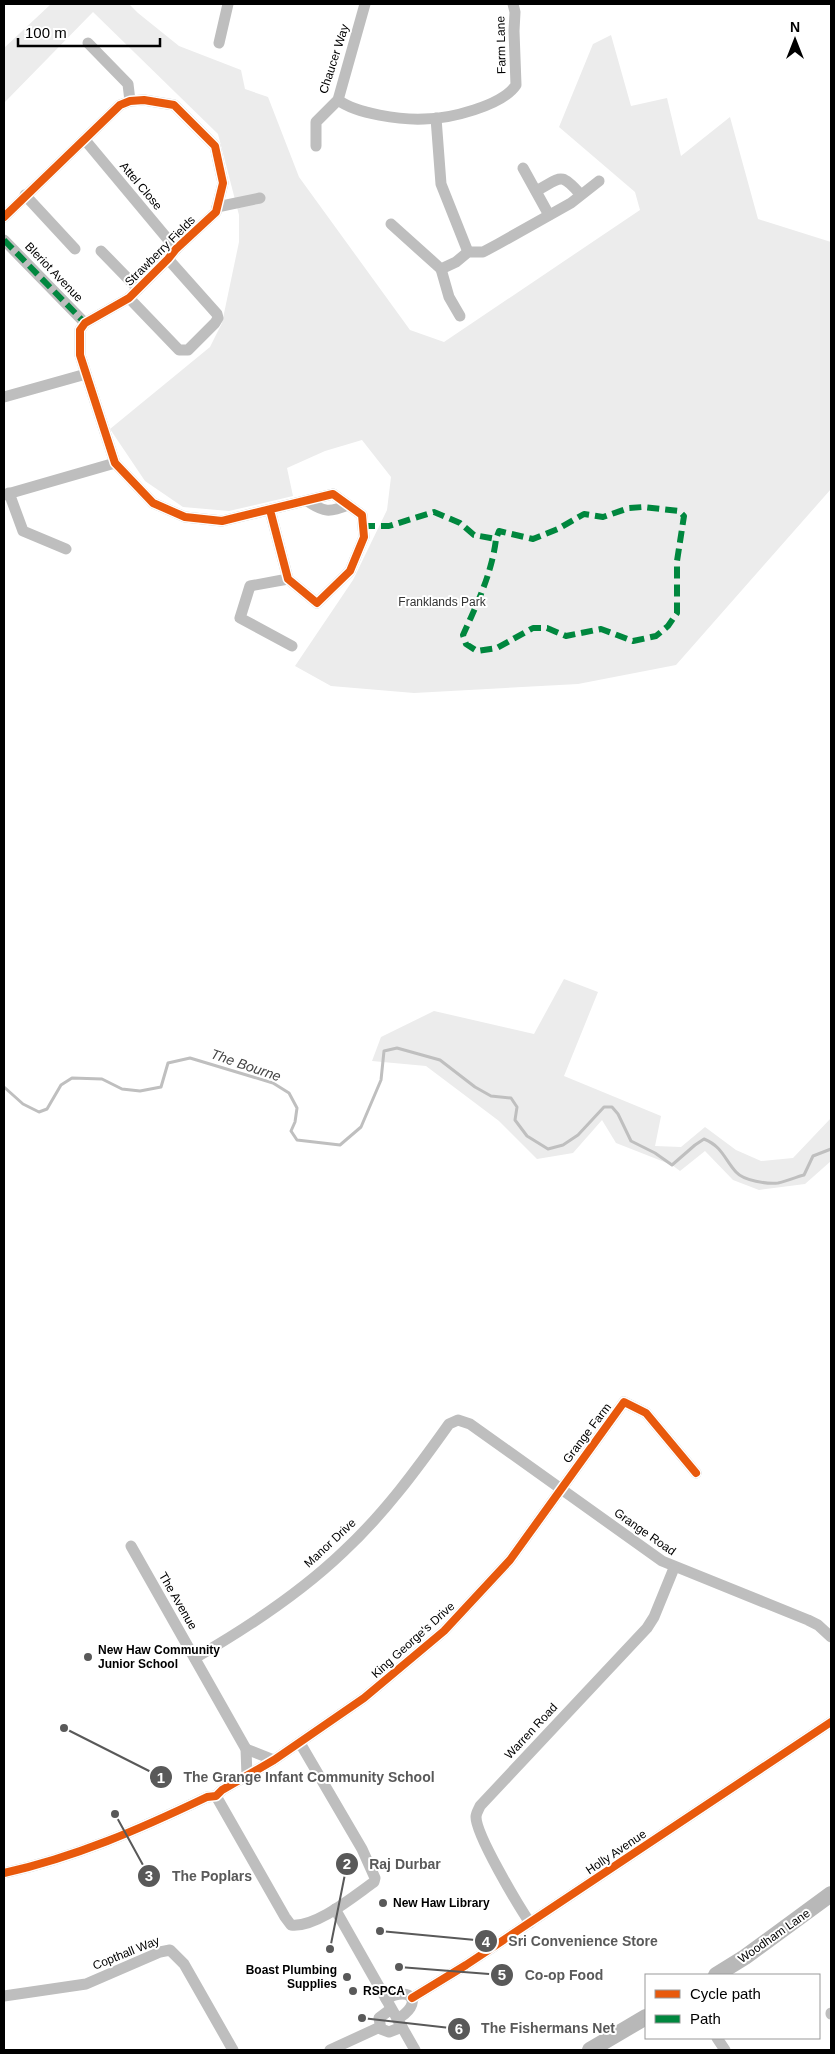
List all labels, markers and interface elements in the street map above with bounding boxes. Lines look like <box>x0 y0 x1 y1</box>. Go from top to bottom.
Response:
scale bar <box>18 15 160 47</box>
north arrow <box>770 15 820 65</box>
street label: Farm Lane <box>493 16 509 74</box>
text: N <box>790 19 800 35</box>
street label: Chaucer Way <box>316 22 352 96</box>
text: 100 m <box>25 24 67 41</box>
street label: Attel Close <box>117 159 165 213</box>
street label: Strawberry Fields <box>122 213 198 289</box>
street label: Bleriot Avenue <box>22 239 86 305</box>
park label: Franklands Park <box>398 595 487 609</box>
water label: The Bourne <box>209 1046 283 1085</box>
street label: Grange Farm <box>560 1400 614 1466</box>
street label: Grange Road <box>611 1506 679 1558</box>
street label: Manor Drive <box>301 1515 359 1570</box>
street label: The Avenue <box>156 1570 200 1632</box>
street label: King George's Drive <box>369 1599 458 1681</box>
place label: New Haw Community Junior School <box>98 1643 220 1671</box>
marker: New Haw Community Junior School <box>82 1651 94 1663</box>
street label: Warren Road <box>502 1700 560 1762</box>
callout: The Grange Infant Community School <box>148 1763 444 1792</box>
text: 1 <box>157 1769 165 1786</box>
text: The Grange Infant Community School <box>183 1769 435 1785</box>
street label: Holly Avenue <box>583 1826 649 1877</box>
callout: Raj Durbar <box>334 1849 451 1878</box>
text: 2 <box>343 1855 351 1872</box>
text: Raj Durbar <box>369 1856 441 1872</box>
callout: The Poplars <box>137 1862 262 1891</box>
text: 3 <box>145 1867 153 1884</box>
text: The Poplars <box>172 1868 252 1884</box>
place label: New Haw Library <box>393 1896 490 1910</box>
marker: New Haw Library <box>377 1897 389 1909</box>
street label: Woodham Lane <box>735 1906 813 1966</box>
callout: Sri Convenience Store <box>473 1927 668 1956</box>
street label: Copthall Way <box>90 1933 162 1973</box>
text: 4 <box>482 1933 491 1950</box>
text: Sri Convenience Store <box>508 1933 658 1949</box>
callout: Co-op Food <box>489 1960 613 1989</box>
place label: Boast Plumbing Supplies <box>246 1963 337 1991</box>
text: 5 <box>498 1966 506 1983</box>
text: Co-op Food <box>525 1967 603 1983</box>
marker: Boast Plumbing Supplies <box>341 1971 353 1983</box>
legend <box>645 1974 820 2039</box>
place label: RSPCA <box>363 1984 405 1998</box>
marker: RSPCA <box>347 1985 359 1997</box>
text: Cycle path <box>690 1985 761 2002</box>
text: Path <box>690 2010 721 2027</box>
callout: The Fishermans Net <box>446 2014 625 2043</box>
text: 6 <box>455 2020 463 2037</box>
text: The Fishermans Net <box>481 2020 615 2036</box>

